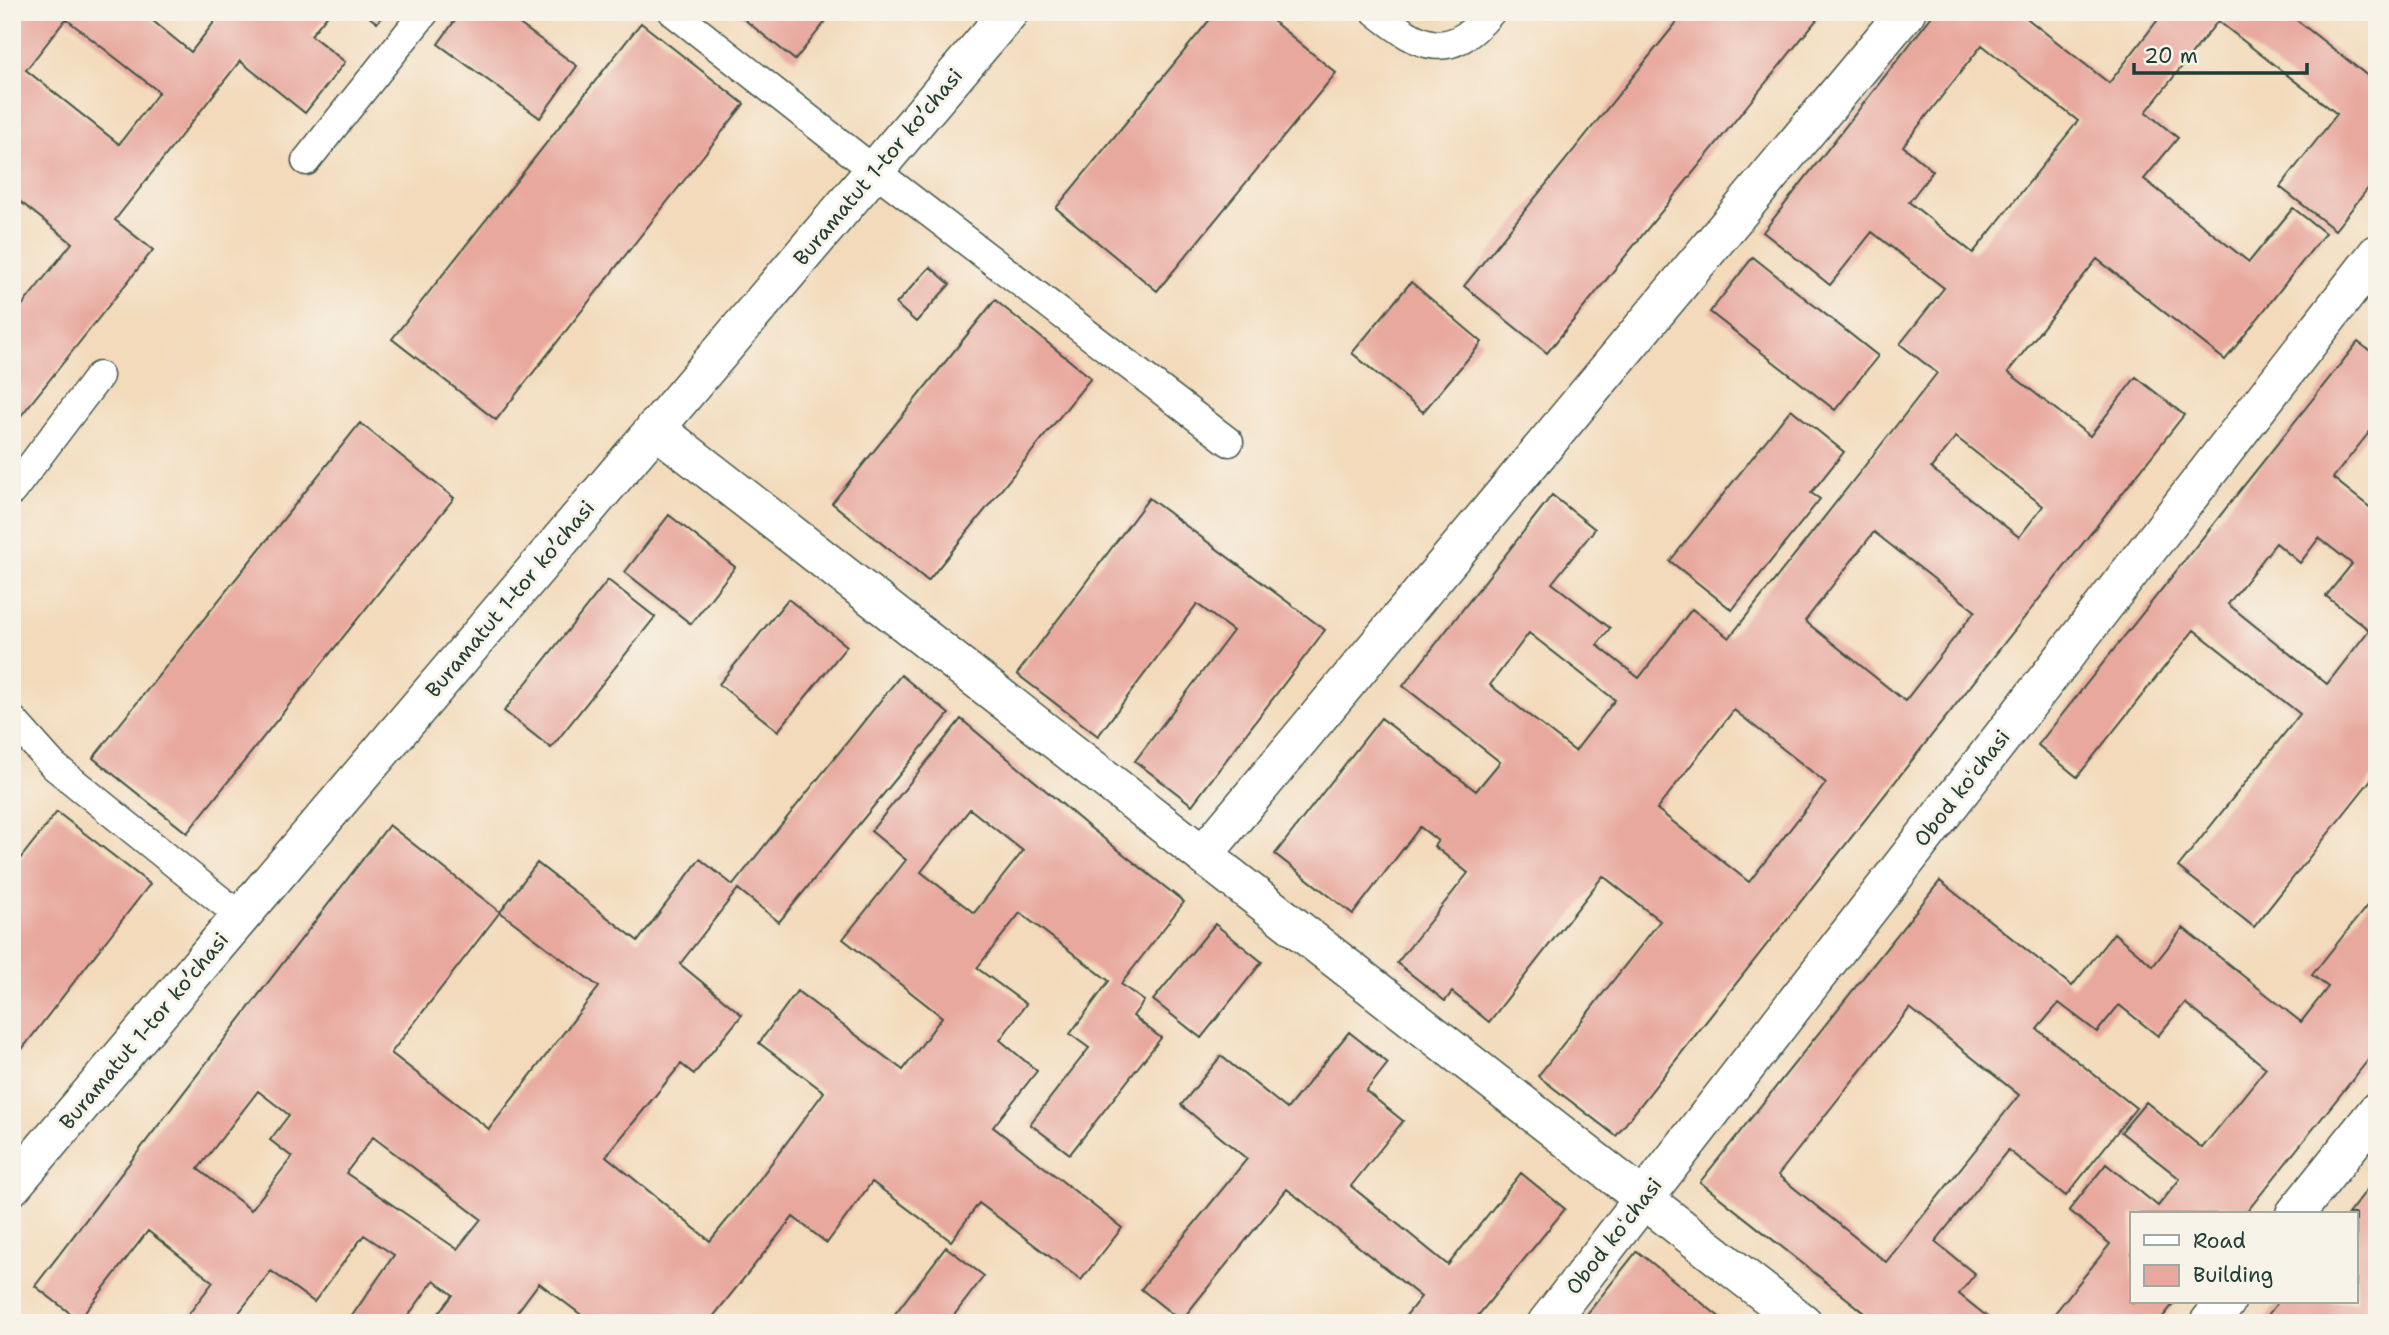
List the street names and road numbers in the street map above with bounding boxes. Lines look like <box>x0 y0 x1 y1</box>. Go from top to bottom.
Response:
street label: Buramatut 1-tor koʼchasi <box>787 63 969 271</box>
street label: Buramatut 1-tor koʼchasi <box>419 495 601 703</box>
street label: Obod koʻchasi <box>1908 724 2016 852</box>
street label: Buramatut 1-tor koʼchasi <box>53 927 235 1135</box>
street label: Obod koʻchasi <box>1560 1172 1668 1300</box>

